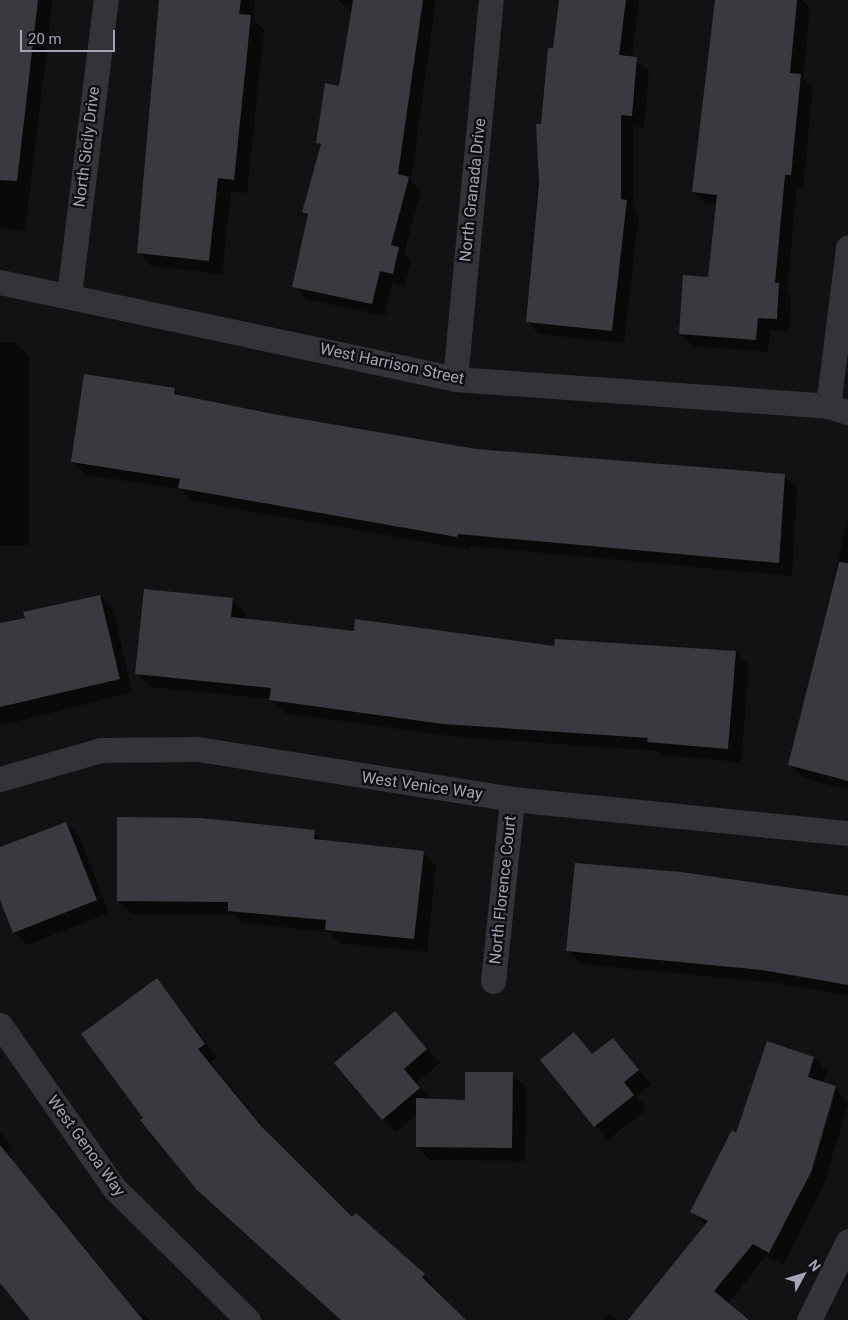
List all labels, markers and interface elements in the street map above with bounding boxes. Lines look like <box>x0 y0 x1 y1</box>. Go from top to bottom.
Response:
scale bar <box>22 20 118 52</box>
text: 20 m <box>28 30 62 48</box>
street label: North Sicily Drive <box>70 86 104 208</box>
street label: North Granada Drive <box>456 117 490 263</box>
street label: West Harrison Street <box>318 339 466 389</box>
street label: West Venice Way <box>360 768 484 804</box>
street label: North Florence Court <box>486 815 520 965</box>
street label: West Genoa Way <box>43 1092 129 1200</box>
north arrow <box>778 1250 828 1300</box>
text: N <box>805 1257 824 1274</box>

